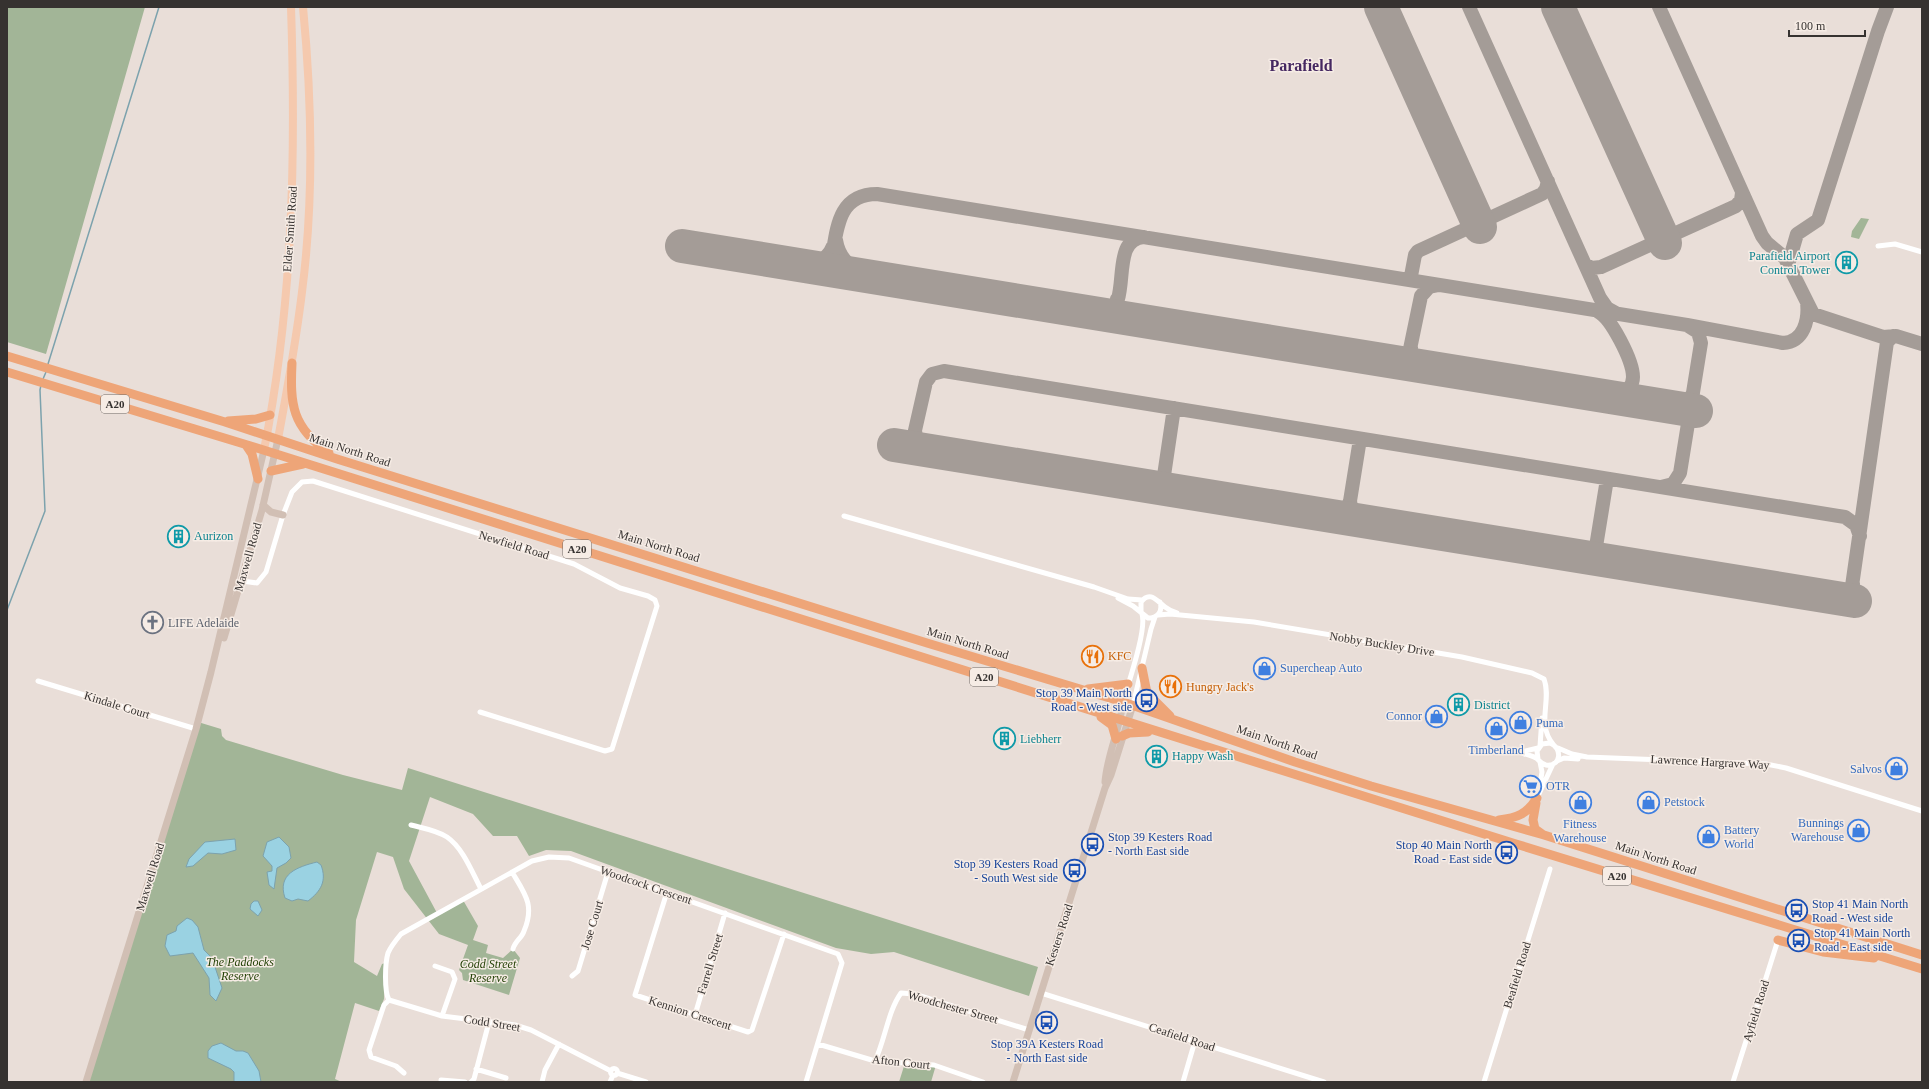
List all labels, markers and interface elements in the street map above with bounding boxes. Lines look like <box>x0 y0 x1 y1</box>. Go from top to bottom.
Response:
scale bar <box>1789 12 1865 38</box>
text: 100 m <box>1795 19 1826 33</box>
district label: Parafield <box>1269 57 1333 74</box>
street label: Elder Smith Road <box>280 186 300 272</box>
place label: Parafield Airport Control Tower <box>1749 249 1831 277</box>
building icon: Parafield Airport Control Tower <box>1833 250 1859 276</box>
road number: A20 <box>101 395 129 413</box>
street label: Main North Road <box>308 430 392 470</box>
street label: Maxwell Road <box>231 521 265 593</box>
building icon: Aurizon <box>166 523 192 549</box>
street label: Main North Road <box>616 527 702 565</box>
street label: Newfield Road <box>477 528 551 562</box>
place label: Aurizon <box>194 529 233 543</box>
road number: A20 <box>563 540 591 558</box>
church icon: LIFE Adelaide <box>139 610 165 636</box>
place label: LIFE Adelaide <box>168 616 239 630</box>
street label: Main North Road <box>925 624 1011 662</box>
street label: Nobby Buckley Drive <box>1329 629 1435 659</box>
restaurant icon: KFC <box>1079 643 1105 669</box>
place label: KFC <box>1108 649 1131 663</box>
shop icon: Supercheap Auto <box>1252 655 1278 681</box>
place label: Supercheap Auto <box>1280 661 1362 675</box>
road number: A20 <box>970 668 998 686</box>
restaurant icon: Hungry Jack's <box>1158 674 1184 700</box>
place label: Hungry Jack's <box>1186 680 1254 694</box>
place label: Stop 39 Main North Road - West side <box>1036 686 1132 714</box>
bus stop icon: Stop 39 Main North Road - West side <box>1134 687 1160 713</box>
street label: Kindale Court <box>82 688 152 722</box>
building icon: District <box>1445 692 1471 718</box>
place label: District <box>1474 698 1511 712</box>
shop icon: Connor <box>1424 703 1450 729</box>
place label: Connor <box>1386 709 1422 723</box>
shop icon: Puma <box>1508 710 1534 736</box>
shop icon: Timberland <box>1483 716 1509 742</box>
place label: Puma <box>1536 716 1564 730</box>
street label: Main North Road <box>1235 722 1319 762</box>
building icon: Liebherr <box>992 726 1018 752</box>
place label: Liebherr <box>1020 732 1061 746</box>
building icon: Happy Wash <box>1144 743 1170 769</box>
place label: Timberland <box>1468 743 1524 757</box>
place label: Happy Wash <box>1172 749 1233 763</box>
street label: Lawrence Hargrave Way <box>1650 752 1770 772</box>
shop icon: Salvos <box>1884 756 1910 782</box>
place label: Salvos <box>1850 762 1882 776</box>
supermarket icon: OTR <box>1518 773 1544 799</box>
place label: OTR <box>1546 779 1570 793</box>
shop icon: Petstock <box>1635 789 1661 815</box>
shop icon: Fitness Warehouse <box>1567 790 1593 816</box>
place label: Petstock <box>1664 795 1705 809</box>
place label: Bunnings Warehouse <box>1791 816 1844 844</box>
place label: Fitness Warehouse <box>1553 817 1607 845</box>
shop icon: Bunnings Warehouse <box>1846 817 1872 843</box>
place label: Battery World <box>1724 823 1759 851</box>
shop icon: Battery World <box>1696 824 1722 850</box>
place label: Stop 39 Kesters Road - North East side <box>1108 830 1212 858</box>
bus stop icon: Stop 39 Kesters Road - North East side <box>1079 831 1105 857</box>
place label: Stop 40 Main North Road - East side <box>1396 838 1492 866</box>
street label: Main North Road <box>1614 838 1698 878</box>
bus stop icon: Stop 40 Main North Road - East side <box>1494 839 1520 865</box>
street label: Maxwell Road <box>133 841 167 913</box>
place label: Stop 39 Kesters Road - South West side <box>954 857 1058 885</box>
bus stop icon: Stop 39 Kesters Road - South West side <box>1061 858 1087 884</box>
street label: Woodcock Crescent <box>598 863 694 907</box>
road number: A20 <box>1603 867 1631 885</box>
place label: Stop 41 Main North Road - West side <box>1812 897 1908 925</box>
street label: Jose Court <box>578 898 606 951</box>
bus stop icon: Stop 41 Main North Road - West side <box>1784 898 1810 924</box>
street label: Kesters Road <box>1042 902 1076 968</box>
place label: Stop 41 Main North Road - East side <box>1814 926 1910 954</box>
bus stop icon: Stop 41 Main North Road - East side <box>1786 927 1812 953</box>
street label: Farrell Street <box>694 931 726 996</box>
street label: Beafield Road <box>1500 940 1534 1010</box>
park label: The Paddocks Reserve <box>206 955 274 983</box>
park label: Codd Street Reserve <box>460 957 517 985</box>
street label: Ayfield Road <box>1740 978 1772 1044</box>
street label: Woodchester Street <box>906 987 1000 1027</box>
street label: Kennion Crescent <box>647 993 734 1033</box>
bus stop icon: Stop 39A Kesters Road - North East side <box>1034 1010 1060 1036</box>
street label: Codd Street <box>463 1012 522 1034</box>
street label: Ceafield Road <box>1147 1020 1217 1054</box>
place label: Stop 39A Kesters Road - North East side <box>991 1037 1103 1065</box>
street label: Afton Court <box>871 1052 931 1072</box>

